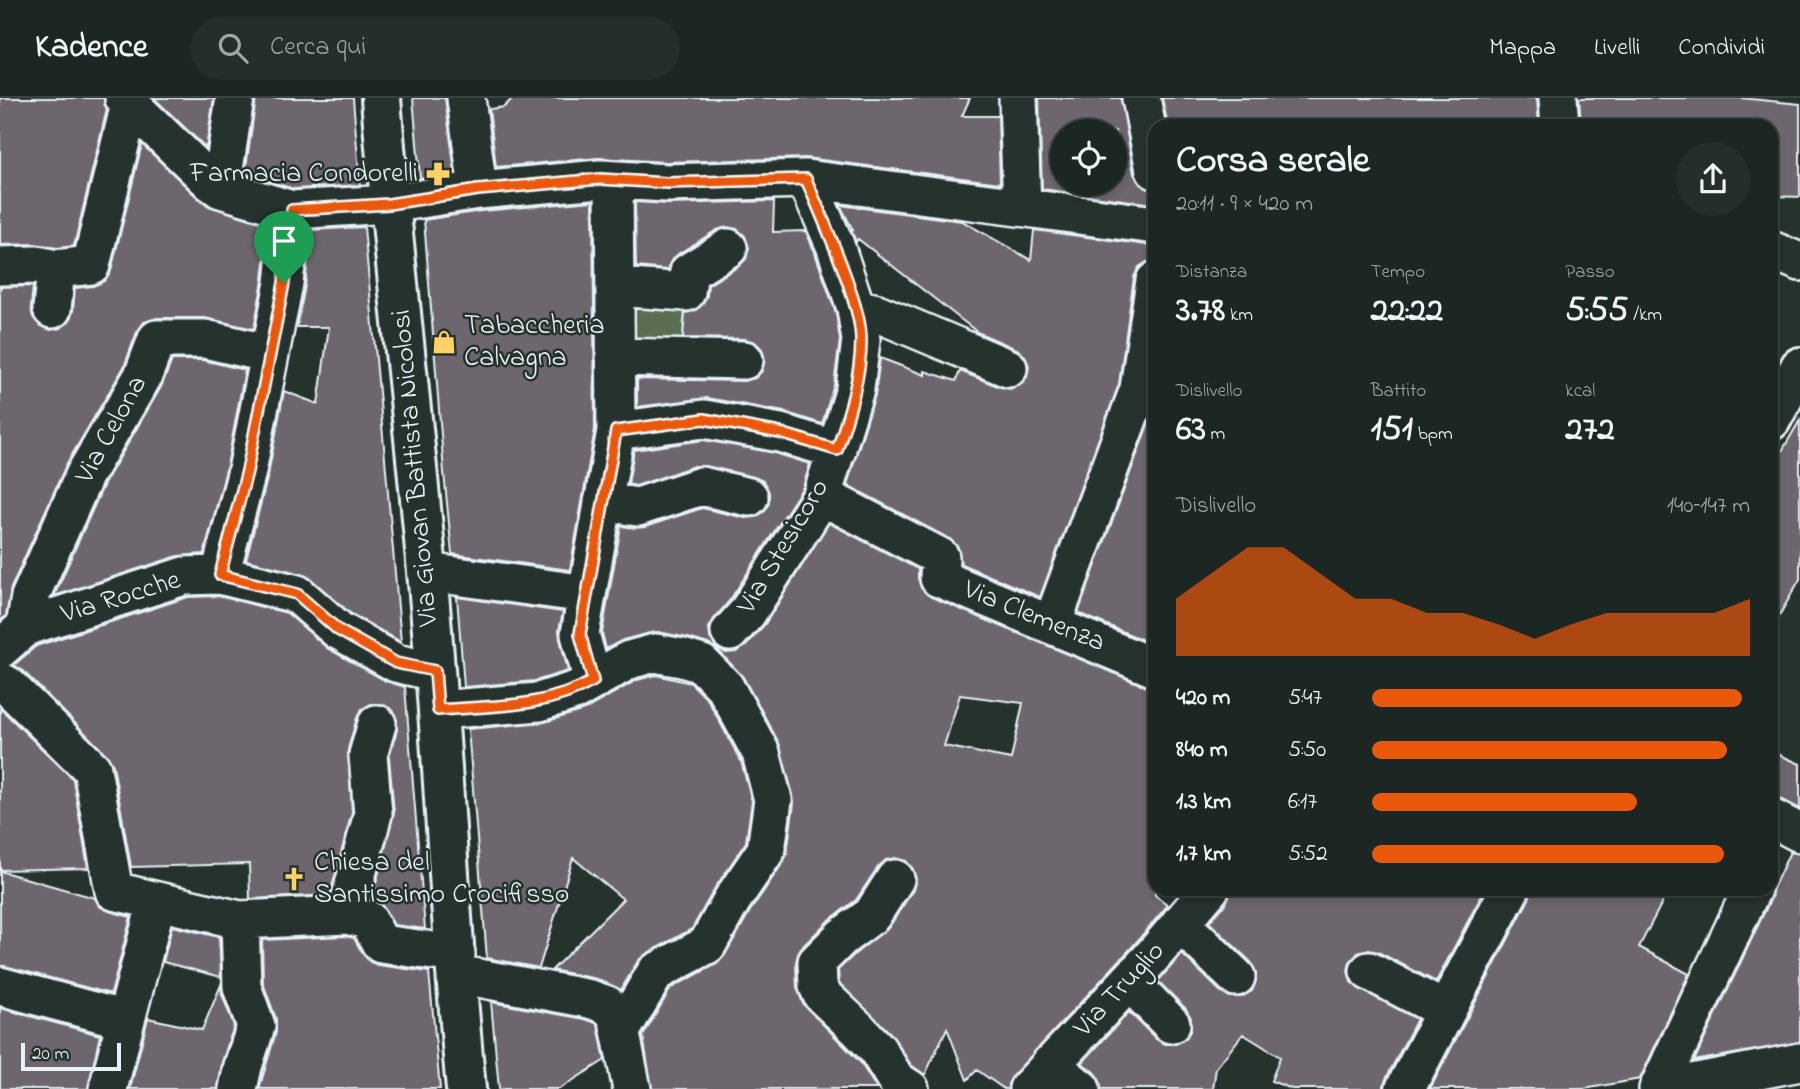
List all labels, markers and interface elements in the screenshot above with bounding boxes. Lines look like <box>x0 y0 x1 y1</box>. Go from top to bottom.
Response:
search box <box>190 17 680 80</box>
text: Kadence <box>35 24 148 72</box>
icon: search <box>214 29 252 67</box>
text: Cerca qui <box>270 29 366 67</box>
text: Mappa <box>1489 31 1556 66</box>
text: Livelli <box>1594 31 1640 66</box>
text: Condividi <box>1678 31 1765 66</box>
map controls <box>1050 119 1127 196</box>
button: locate <box>1050 119 1127 196</box>
text: Corsa serale <box>1176 134 1370 190</box>
button: share <box>1676 142 1750 216</box>
place label: Farmacia Condorelli <box>189 154 418 195</box>
pharmacy icon: Farmacia Condorelli <box>424 160 452 188</box>
text: 20:11 · 9 × 420 m <box>1176 188 1313 221</box>
pin <box>254 211 314 283</box>
icon: arrive <box>265 222 303 260</box>
text: Distanza <box>1176 259 1247 286</box>
text: Tempo <box>1371 259 1425 286</box>
text: Passo <box>1565 259 1615 286</box>
text: 3.78 <box>1176 286 1225 337</box>
text: 22:22 <box>1371 286 1443 337</box>
text: 5:55 <box>1565 286 1628 337</box>
text: km <box>1225 302 1253 329</box>
text: /km <box>1628 302 1662 329</box>
place label: Tabaccheria Calvagna <box>464 306 605 379</box>
street label: Via Giovan Battista Nicolosi <box>382 308 450 629</box>
shop icon: Tabaccheria Calvagna <box>430 328 458 356</box>
street label: Via Celona <box>65 369 158 492</box>
text: Dislivello <box>1176 378 1242 405</box>
text: Battito <box>1371 378 1426 405</box>
text: kcal <box>1565 378 1596 405</box>
text: 63 <box>1176 405 1206 456</box>
text: 151 <box>1371 405 1413 456</box>
text: 272 <box>1565 405 1615 456</box>
text: m <box>1206 421 1225 448</box>
text: bpm <box>1413 421 1453 448</box>
street label: Via Stesicoro <box>727 472 841 623</box>
text: Dislivello <box>1176 490 1256 523</box>
text: 140–147 m <box>1667 490 1750 523</box>
street label: Via Rocche <box>55 560 186 636</box>
street label: Via Clemenza <box>956 570 1111 664</box>
text: 420 m <box>1176 682 1230 715</box>
text: 5:47 <box>1288 682 1322 715</box>
text: 840 m <box>1176 734 1228 767</box>
text: 5:50 <box>1288 734 1326 767</box>
text: 1.3 km <box>1176 786 1231 819</box>
text: 6:17 <box>1288 786 1317 819</box>
text: 1.7 km <box>1176 838 1231 871</box>
text: 5:52 <box>1288 838 1328 871</box>
place label: Chiesa del Santissimo Crocifisso <box>314 843 569 916</box>
church icon: Chiesa del Santissimo Crocifisso <box>280 865 308 893</box>
street label: Via Truglio <box>1064 933 1175 1048</box>
scale bar <box>21 1040 121 1072</box>
text: 20 m <box>32 1041 69 1068</box>

